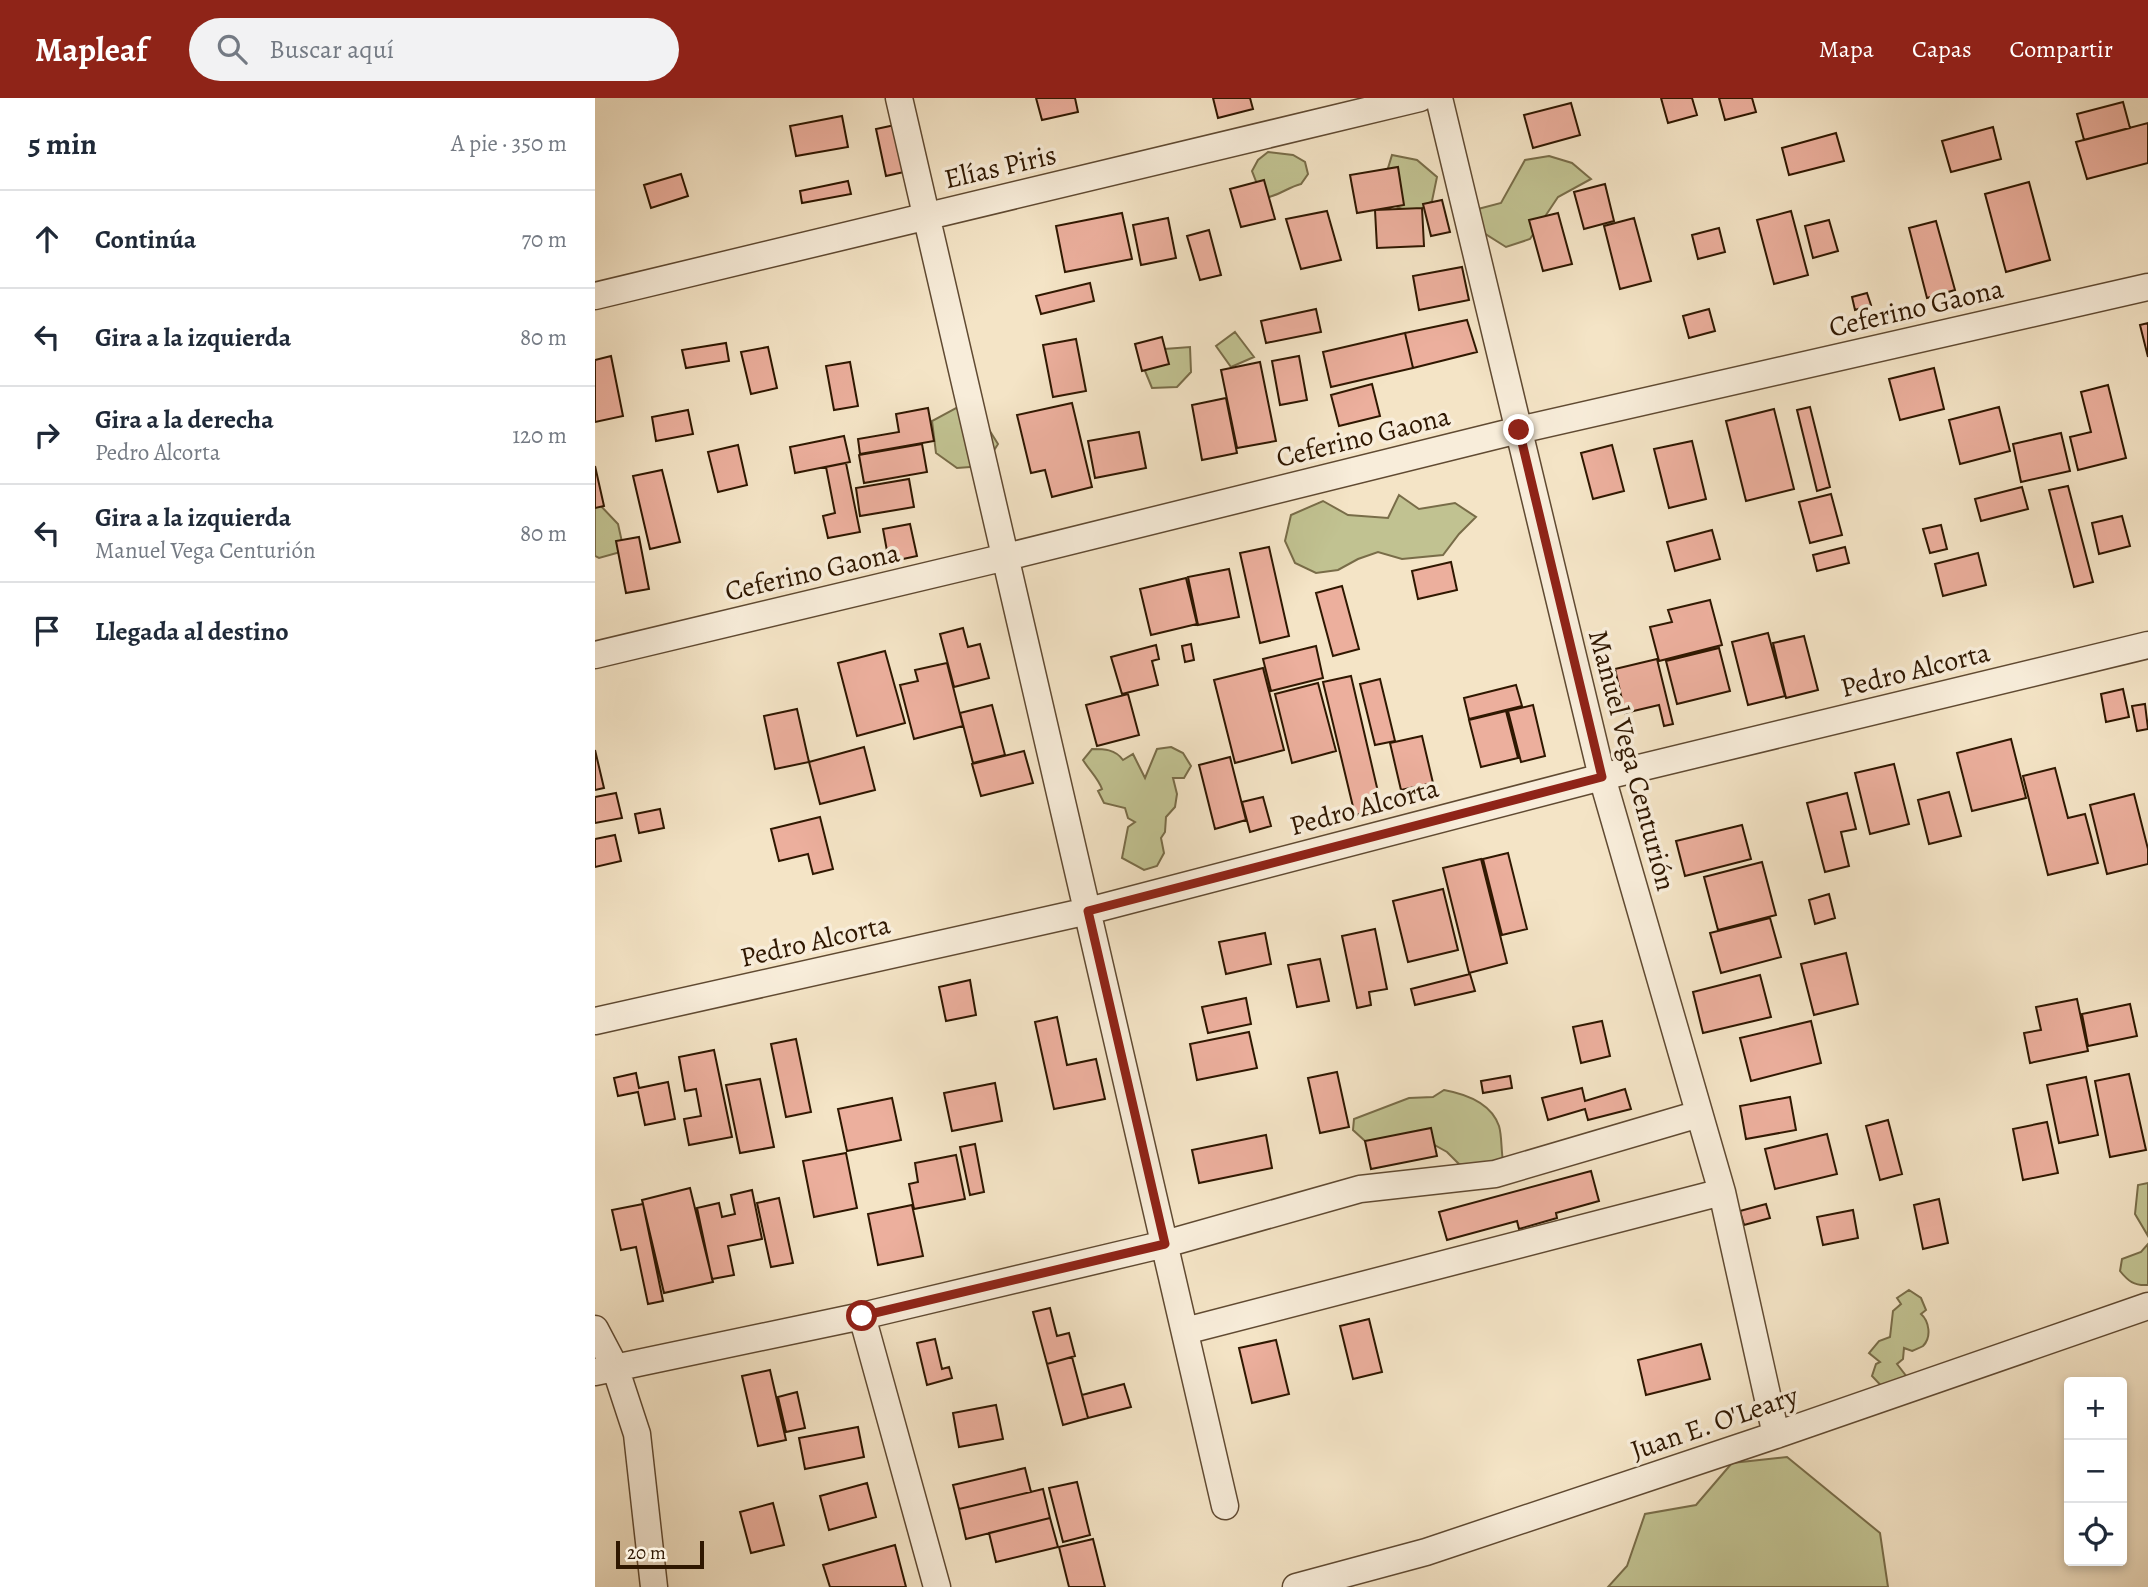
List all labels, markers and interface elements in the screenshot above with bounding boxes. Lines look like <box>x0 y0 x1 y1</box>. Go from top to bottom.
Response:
search box <box>189 18 679 81</box>
text: Mapleaf <box>35 27 147 72</box>
icon: search <box>213 30 251 68</box>
text: Buscar aquí <box>269 32 394 67</box>
text: Mapa <box>1819 33 1874 65</box>
text: Capas <box>1912 33 1972 65</box>
text: Compartir <box>2010 33 2113 65</box>
text: 5 min <box>28 124 97 164</box>
text: A pie · 350 m <box>451 128 567 159</box>
street label: Elías Piris <box>940 136 1060 198</box>
icon: ahead <box>28 220 66 258</box>
text: Continúa <box>95 222 196 257</box>
text: 70 m <box>521 224 567 255</box>
street label: Ceferino Gaona <box>1825 269 2007 347</box>
icon: left <box>28 318 66 356</box>
text: Gira a la izquierda <box>95 320 291 355</box>
text: 80 m <box>520 322 567 353</box>
street label: Ceferino Gaona <box>1272 397 1454 477</box>
text: Gira a la derecha <box>95 402 274 437</box>
route end <box>1503 414 1534 445</box>
icon: right <box>28 416 66 454</box>
text: 120 m <box>512 420 567 451</box>
text: Pedro Alcorta <box>95 437 220 468</box>
text: Gira a la izquierda <box>95 500 291 535</box>
icon: left <box>28 514 66 552</box>
text: 80 m <box>520 518 567 549</box>
street label: Ceferino Gaona <box>721 533 903 611</box>
text: Manuel Vega Centurión <box>95 535 316 566</box>
icon: arrive <box>28 612 66 650</box>
text: Llegada al destino <box>95 614 289 649</box>
street label: Manuel Vega Centurión <box>1579 626 1685 895</box>
street label: Pedro Alcorta <box>1837 633 1994 707</box>
street label: Pedro Alcorta <box>1286 769 1443 845</box>
street label: Pedro Alcorta <box>737 905 894 977</box>
route start <box>846 1300 877 1331</box>
street label: Juan E. O'Leary <box>1626 1376 1803 1469</box>
map controls <box>2064 1377 2127 1566</box>
button: + <box>2064 1377 2127 1440</box>
button: − <box>2064 1440 2127 1503</box>
button: locate <box>2064 1503 2127 1566</box>
scale bar <box>616 1538 703 1570</box>
text: 20 m <box>627 1540 666 1566</box>

